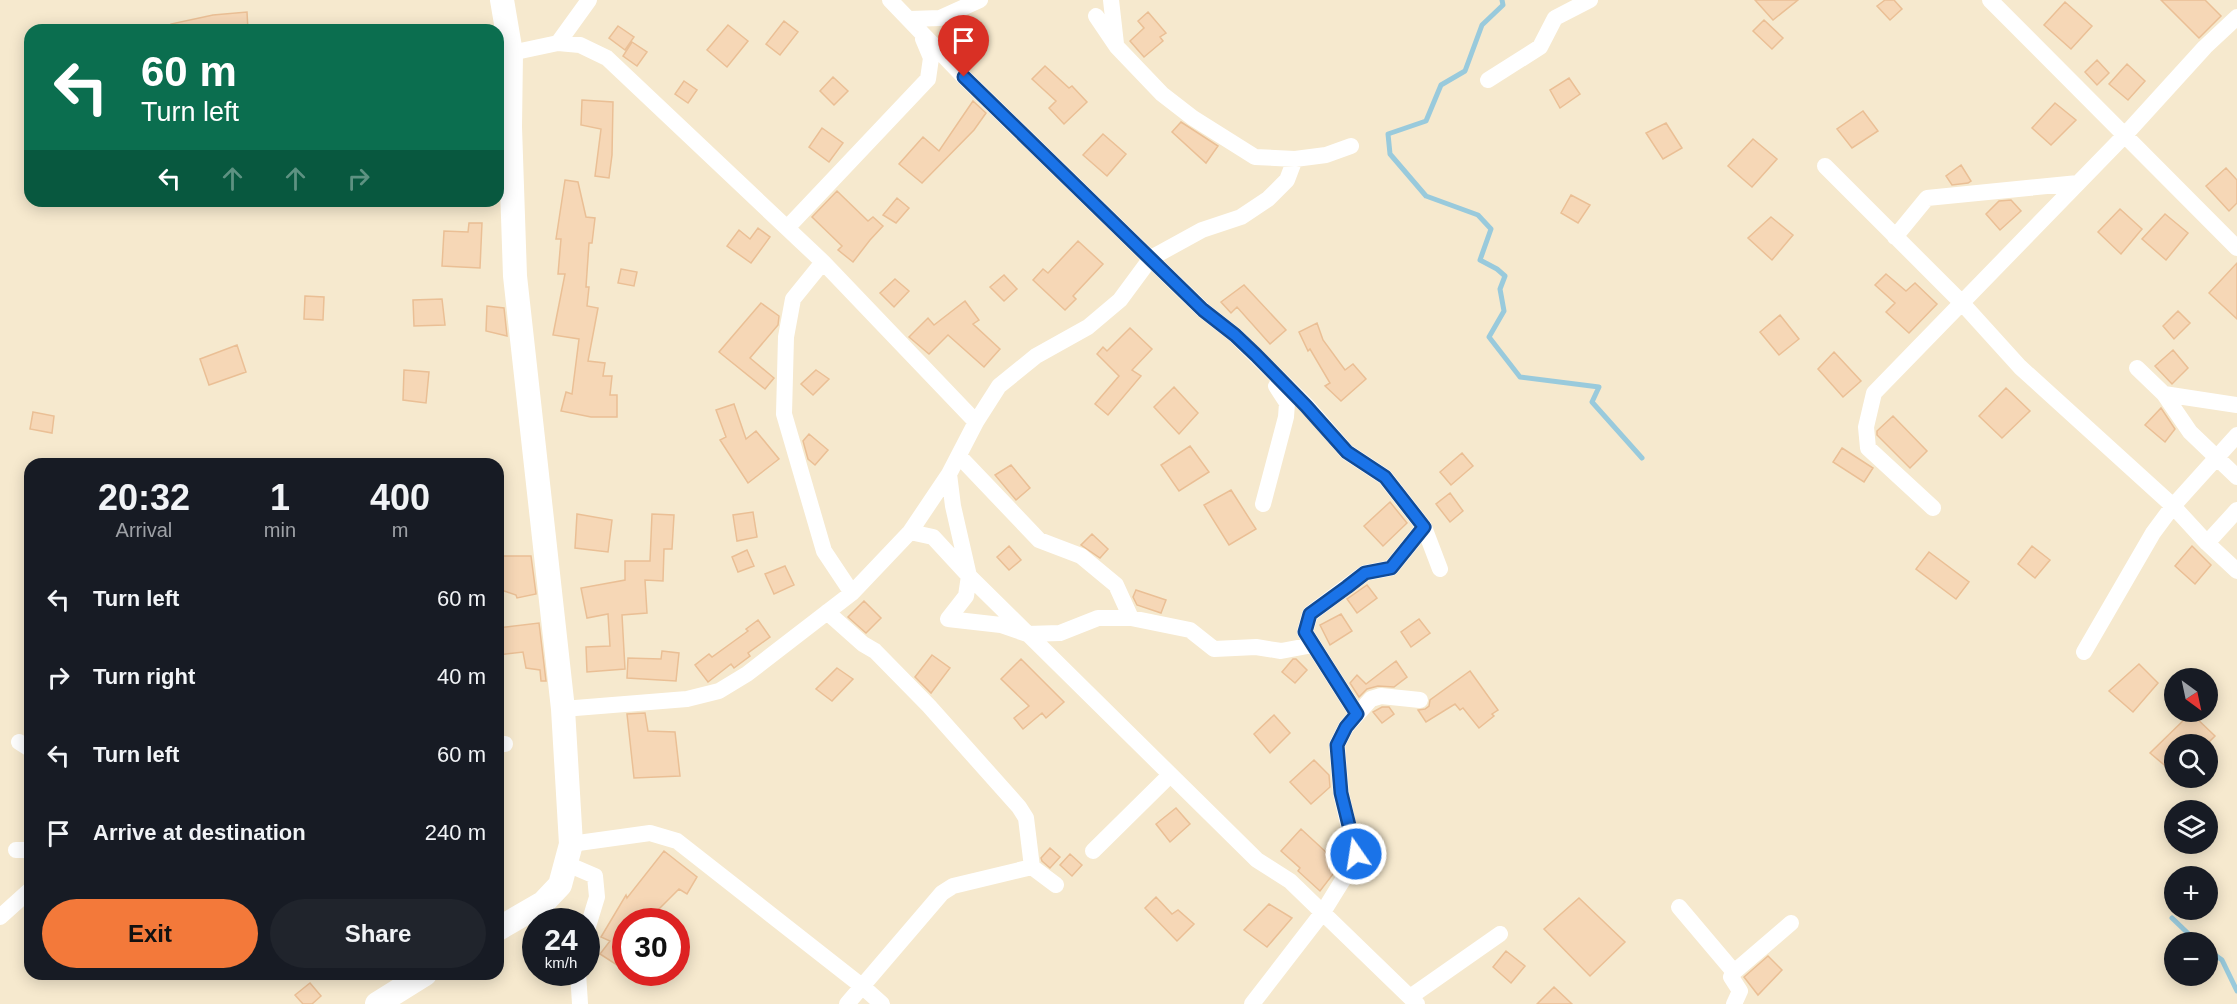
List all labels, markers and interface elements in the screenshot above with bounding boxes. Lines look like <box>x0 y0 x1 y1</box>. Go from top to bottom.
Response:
pin <box>938 15 989 77</box>
icon: arrive <box>947 24 980 57</box>
icon: left <box>42 48 120 126</box>
text: 60 m <box>141 48 237 95</box>
text: Turn left <box>141 97 239 127</box>
icon: left <box>153 162 186 195</box>
icon: ahead <box>216 162 249 195</box>
icon: ahead <box>279 162 312 195</box>
icon: right <box>342 162 375 195</box>
text: 20:32 <box>98 477 190 518</box>
text: 1 <box>270 477 290 518</box>
text: 400 <box>370 477 430 518</box>
text: Arrival <box>116 519 172 541</box>
text: min <box>264 519 296 541</box>
text: m <box>392 519 408 541</box>
icon: left <box>42 583 75 616</box>
text: Turn left <box>93 586 179 611</box>
text: 60 m <box>437 586 486 611</box>
icon: right <box>42 661 75 694</box>
text: Turn right <box>93 664 195 689</box>
text: 40 m <box>437 664 486 689</box>
north arrow <box>2164 668 2218 722</box>
map controls <box>2164 668 2218 986</box>
button: search <box>2164 734 2218 788</box>
icon: left <box>42 739 75 772</box>
text: Turn left <box>93 742 179 767</box>
text: 60 m <box>437 742 486 767</box>
button: layers <box>2164 800 2218 854</box>
icon: arrive <box>42 817 75 850</box>
text: Arrive at destination <box>93 820 306 845</box>
text: 240 m <box>425 820 486 845</box>
position arrow <box>1324 822 1388 886</box>
button: + <box>2164 866 2218 920</box>
button: Exit <box>42 899 258 968</box>
button: Share <box>270 899 486 968</box>
speed limit sign: 30 <box>612 908 690 986</box>
text: 24 <box>544 923 578 956</box>
button: − <box>2164 932 2218 986</box>
text: km/h <box>545 954 577 971</box>

